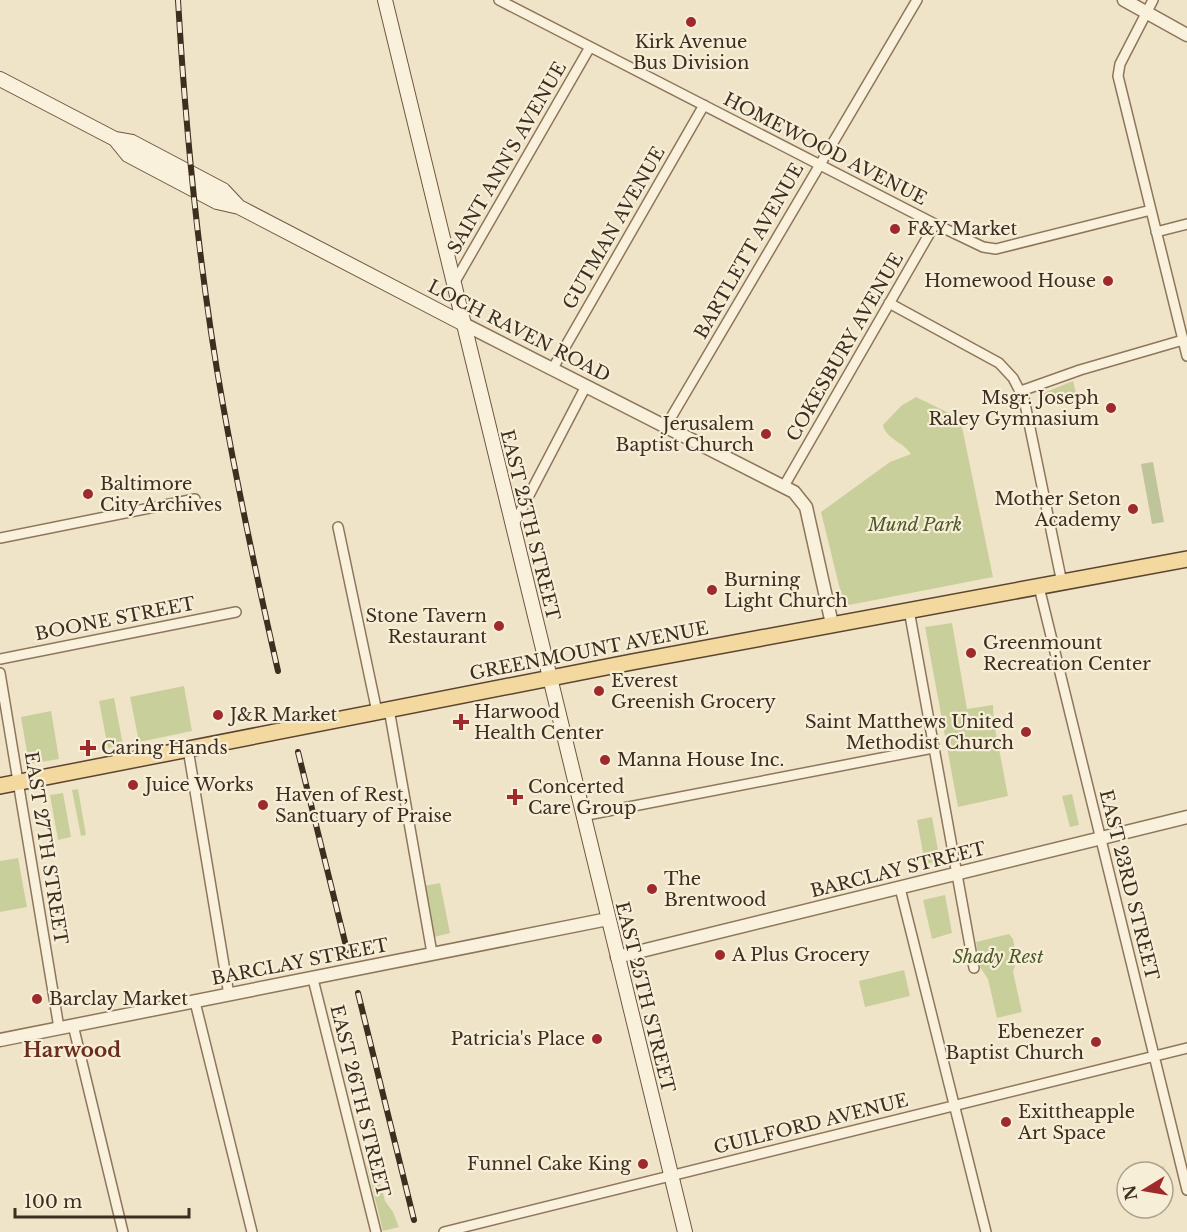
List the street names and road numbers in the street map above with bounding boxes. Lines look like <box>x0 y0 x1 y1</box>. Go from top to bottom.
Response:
street label: SAINT ANN'S AVENUE <box>443 58 571 258</box>
street label: HOMEWOOD AVENUE <box>720 88 930 210</box>
street label: GUTMAN AVENUE <box>558 143 670 313</box>
street label: BARTLETT AVENUE <box>690 159 808 343</box>
street label: COKESBURY AVENUE <box>782 249 908 445</box>
street label: LOCH RAVEN ROAD <box>424 275 614 387</box>
street label: EAST 25TH STREET <box>496 427 564 623</box>
street label: BOONE STREET <box>33 593 198 645</box>
street label: GREENMOUNT AVENUE <box>468 617 710 685</box>
street label: EAST 27TH STREET <box>20 750 72 947</box>
street label: EAST 23RD STREET <box>1095 787 1163 983</box>
street label: BARCLAY STREET <box>808 837 988 902</box>
street label: EAST 25TH STREET <box>611 899 679 1095</box>
street label: BARCLAY STREET <box>210 934 391 990</box>
street label: EAST 26TH STREET <box>325 1003 395 1200</box>
street label: GUILFORD AVENUE <box>711 1089 911 1159</box>

